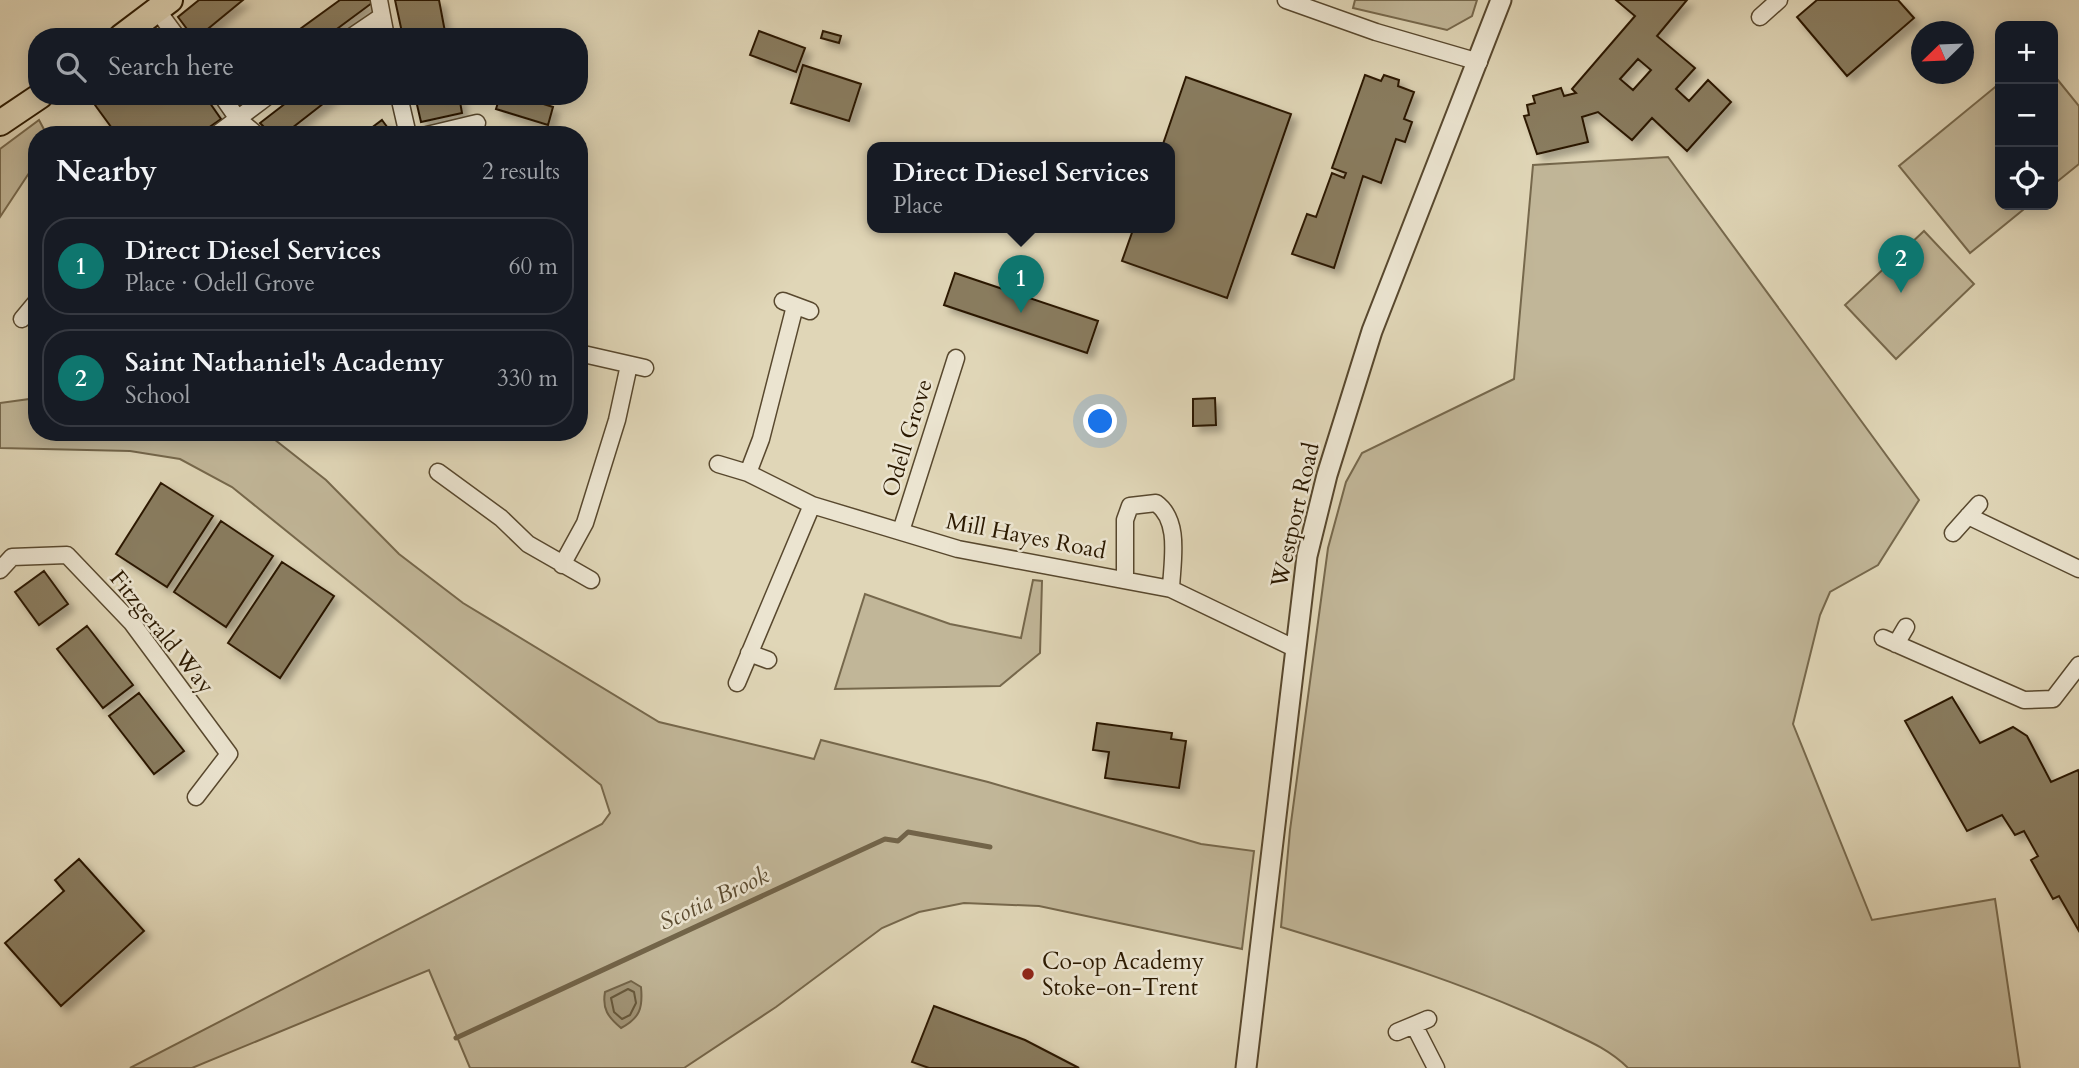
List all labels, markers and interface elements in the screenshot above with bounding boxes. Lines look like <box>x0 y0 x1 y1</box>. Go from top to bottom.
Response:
north arrow <box>1911 21 1974 84</box>
map controls <box>1995 21 2058 210</box>
button: + <box>1995 21 2058 84</box>
search box <box>28 28 588 105</box>
icon: search <box>52 48 90 86</box>
text: Search here <box>108 49 234 84</box>
button: − <box>1995 84 2058 147</box>
popup <box>867 142 1175 233</box>
button: locate <box>1995 147 2058 210</box>
text: Nearby <box>56 151 157 192</box>
text: Direct Diesel Services <box>893 155 1149 190</box>
text: 2 results <box>482 156 560 187</box>
text: Place <box>893 190 943 221</box>
text: Direct Diesel Services <box>125 233 381 268</box>
pin: 2 <box>1878 235 1924 293</box>
text: 1 <box>75 251 87 282</box>
text: 60 m <box>509 251 558 282</box>
pin: 1 <box>998 255 1044 313</box>
text: Place · Odell Grove <box>125 268 315 299</box>
text: Saint Nathaniel's Academy <box>125 345 444 380</box>
text: 2 <box>75 363 87 394</box>
text: 330 m <box>497 363 558 394</box>
street label: Odell Grove <box>874 375 940 501</box>
text: School <box>125 380 190 411</box>
your location <box>1083 404 1117 438</box>
street label: Westport Road <box>1263 439 1327 592</box>
street label: Mill Hayes Road <box>943 505 1109 567</box>
street label: Fitzgerald Way <box>103 564 221 700</box>
water label: Scotia Brook <box>654 859 775 939</box>
place label: Co-op Academy Stoke-on-Trent <box>1042 946 1204 1003</box>
marker: Co-op Academy Stoke-on-Trent <box>1020 966 1036 982</box>

